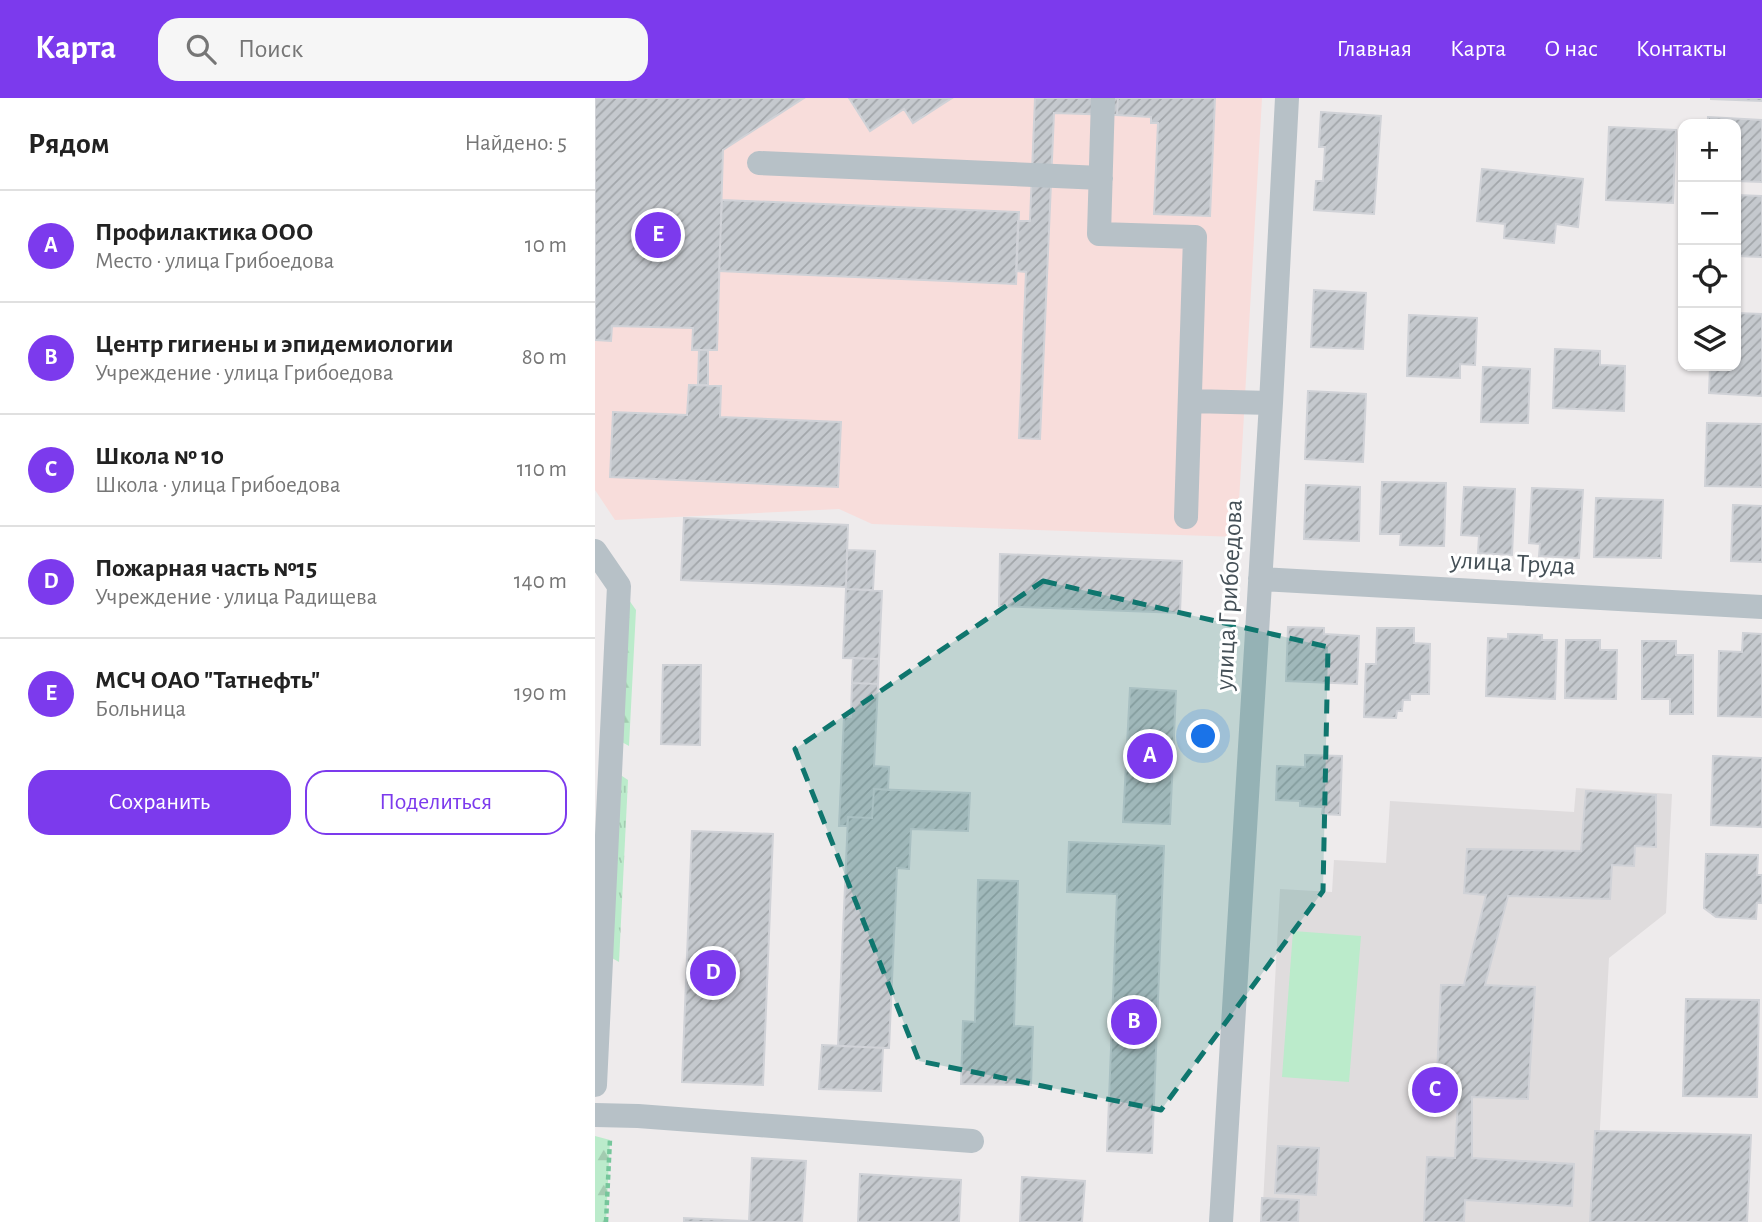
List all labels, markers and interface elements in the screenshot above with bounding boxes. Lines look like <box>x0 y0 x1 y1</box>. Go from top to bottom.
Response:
search box <box>158 18 648 81</box>
icon: search <box>182 30 220 68</box>
text: Карта <box>35 32 116 65</box>
text: Поиск <box>238 36 303 62</box>
text: Главная <box>1337 37 1412 61</box>
text: Карта <box>1450 37 1506 61</box>
text: О нас <box>1544 37 1598 61</box>
text: Контакты <box>1636 37 1727 61</box>
map controls <box>1678 119 1741 371</box>
button: + <box>1678 119 1741 182</box>
text: Рядом <box>28 129 110 159</box>
text: Найдено: 5 <box>464 132 567 155</box>
button: − <box>1678 182 1741 245</box>
pin: E <box>635 209 681 261</box>
text: Профилактика ООО <box>95 219 313 245</box>
text: A <box>44 234 58 257</box>
text: 10 m <box>525 234 567 257</box>
button: locate <box>1678 245 1741 308</box>
text: Место · улица Грибоедова <box>95 250 334 273</box>
button: layers <box>1678 308 1741 371</box>
text: Центр гигиены и эпидемиологии <box>95 331 454 357</box>
text: B <box>44 346 58 369</box>
text: 80 m <box>522 346 567 369</box>
text: Учреждение · улица Грибоедова <box>95 362 393 385</box>
text: Школа № 10 <box>95 443 224 469</box>
text: C <box>45 458 57 481</box>
text: 110 m <box>517 458 567 481</box>
text: Школа · улица Грибоедова <box>95 474 340 497</box>
street label: улица Грибоедова <box>1211 499 1247 692</box>
street label: улица Труда <box>1449 547 1576 579</box>
text: Пожарная часть №15 <box>95 555 317 581</box>
text: D <box>43 570 59 593</box>
text: 140 m <box>514 570 567 593</box>
text: Учреждение · улица Радищева <box>95 586 377 609</box>
text: МСЧ ОАО "Татнефть" <box>95 667 320 693</box>
text: E <box>45 682 57 705</box>
text: 190 m <box>514 682 567 705</box>
text: Больница <box>95 698 186 721</box>
your location <box>1186 719 1220 753</box>
pin: A <box>1127 730 1173 782</box>
button: Сохранить <box>28 770 291 835</box>
button: Поделиться <box>305 770 567 835</box>
pin: D <box>690 947 736 999</box>
pin: B <box>1111 996 1157 1048</box>
pin: C <box>1412 1064 1458 1116</box>

